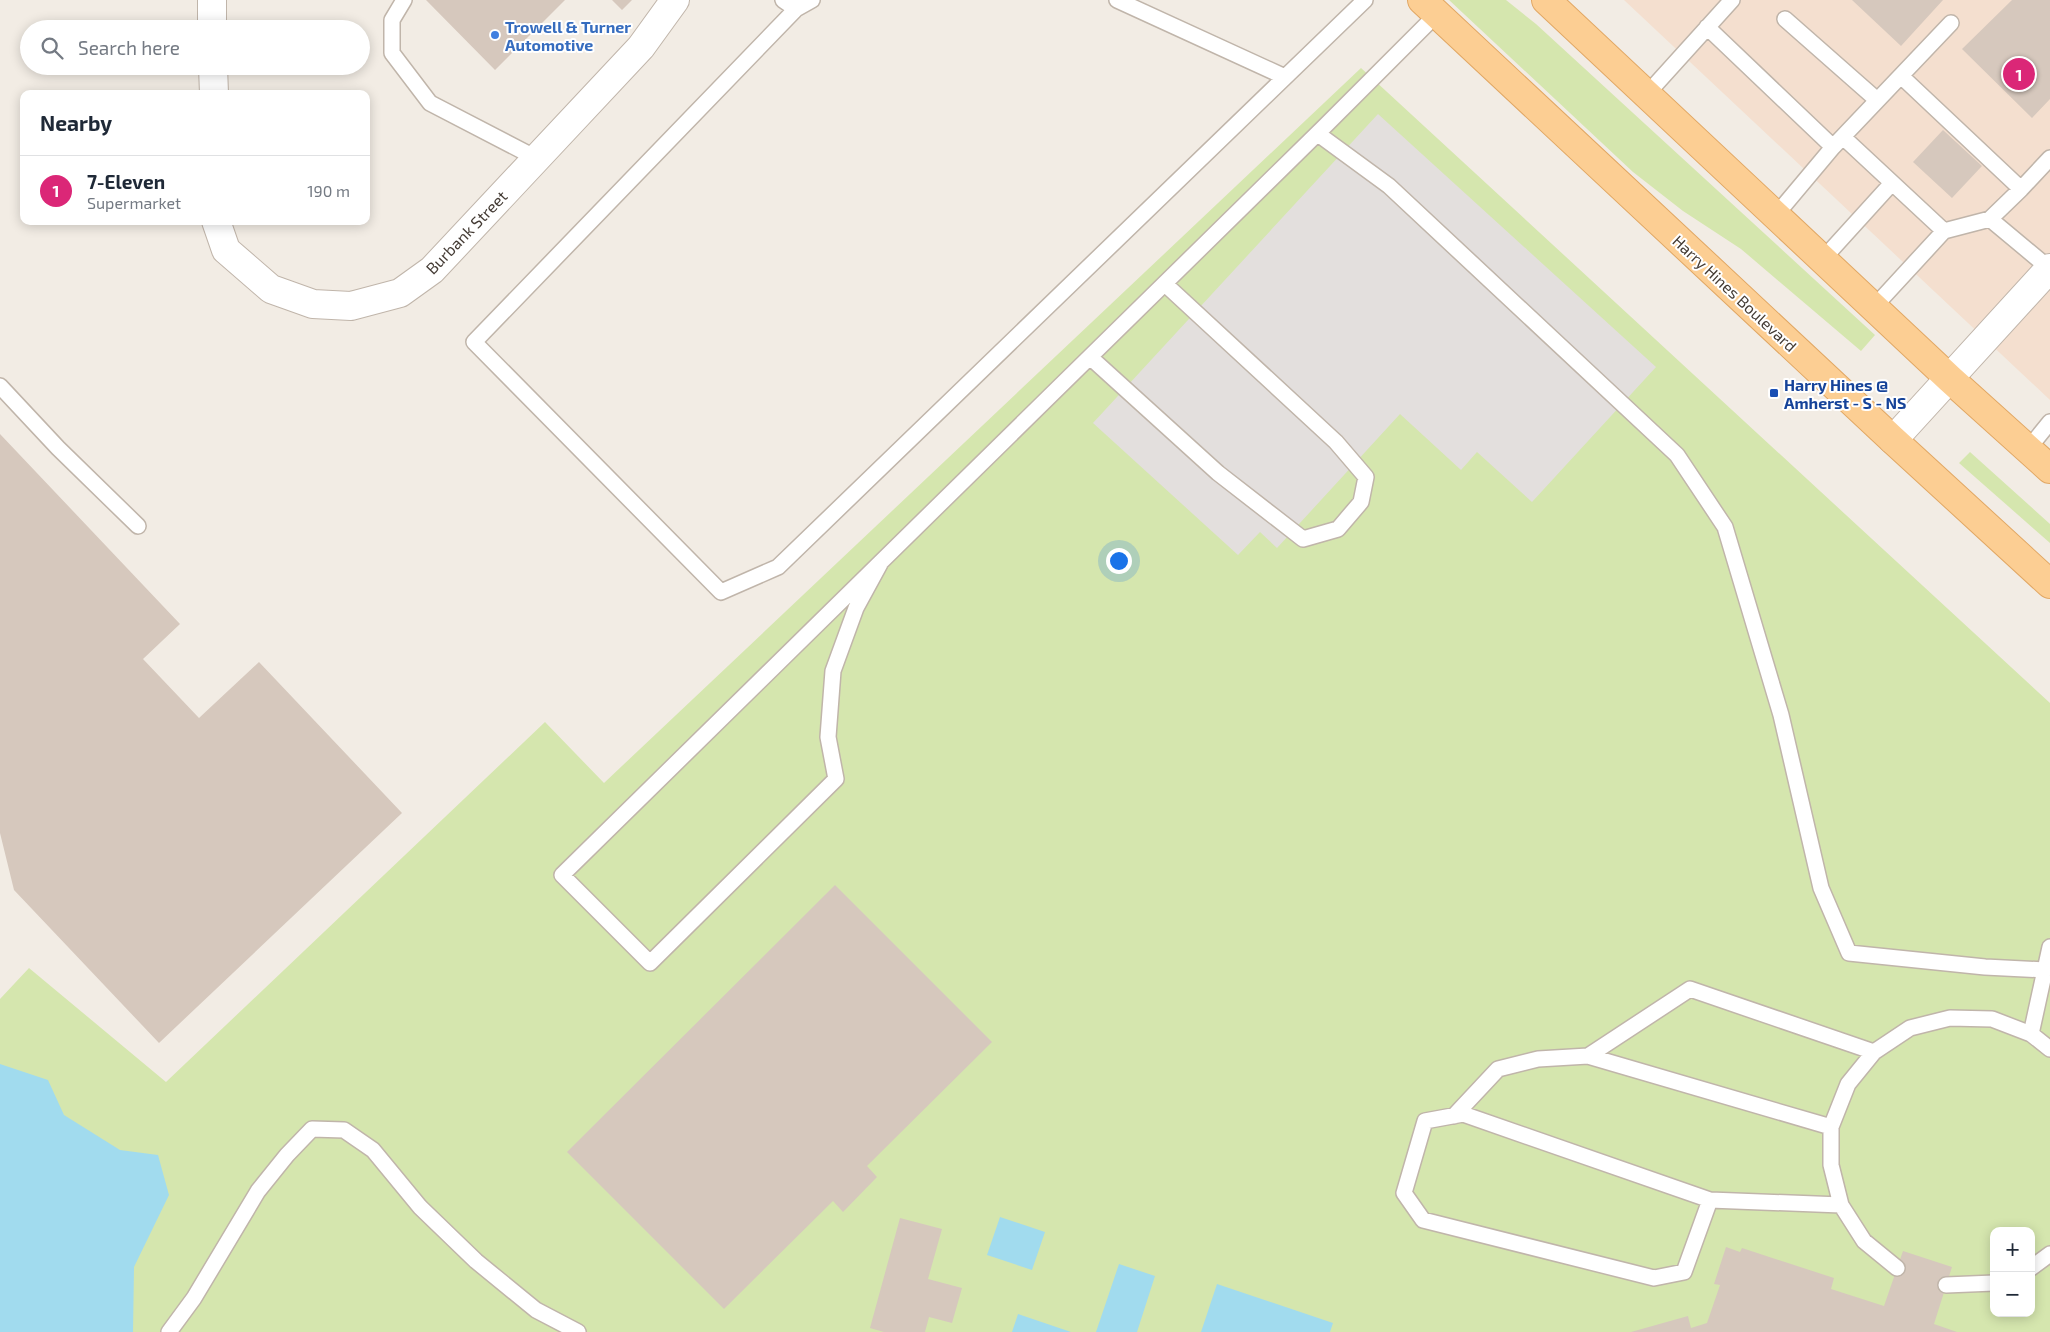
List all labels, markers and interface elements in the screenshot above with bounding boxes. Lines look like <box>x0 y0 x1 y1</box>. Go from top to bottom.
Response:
place label: Trowell & Turner Automotive <box>505 17 631 54</box>
search box <box>20 20 370 75</box>
marker: Trowell & Turner Automotive <box>489 29 501 41</box>
icon: search <box>38 34 66 62</box>
text: Search here <box>78 36 180 59</box>
pin: 1 <box>2003 55 2035 93</box>
text: Nearby <box>40 110 112 135</box>
text: 7-Eleven <box>87 170 165 193</box>
text: 1 <box>53 181 59 200</box>
text: 190 m <box>307 181 350 200</box>
street label: Burbank Street <box>421 186 511 278</box>
text: Supermarket <box>87 193 181 212</box>
street label: Harry Hines Boulevard <box>1669 231 1801 355</box>
place label: Harry Hines @ Amherst - S - NS <box>1784 375 1906 412</box>
marker: Harry Hines @ Amherst - S - NS <box>1768 387 1780 399</box>
your location <box>1106 548 1132 574</box>
map controls <box>1990 1227 2035 1317</box>
button: + <box>1990 1227 2035 1272</box>
button: − <box>1990 1272 2035 1317</box>

